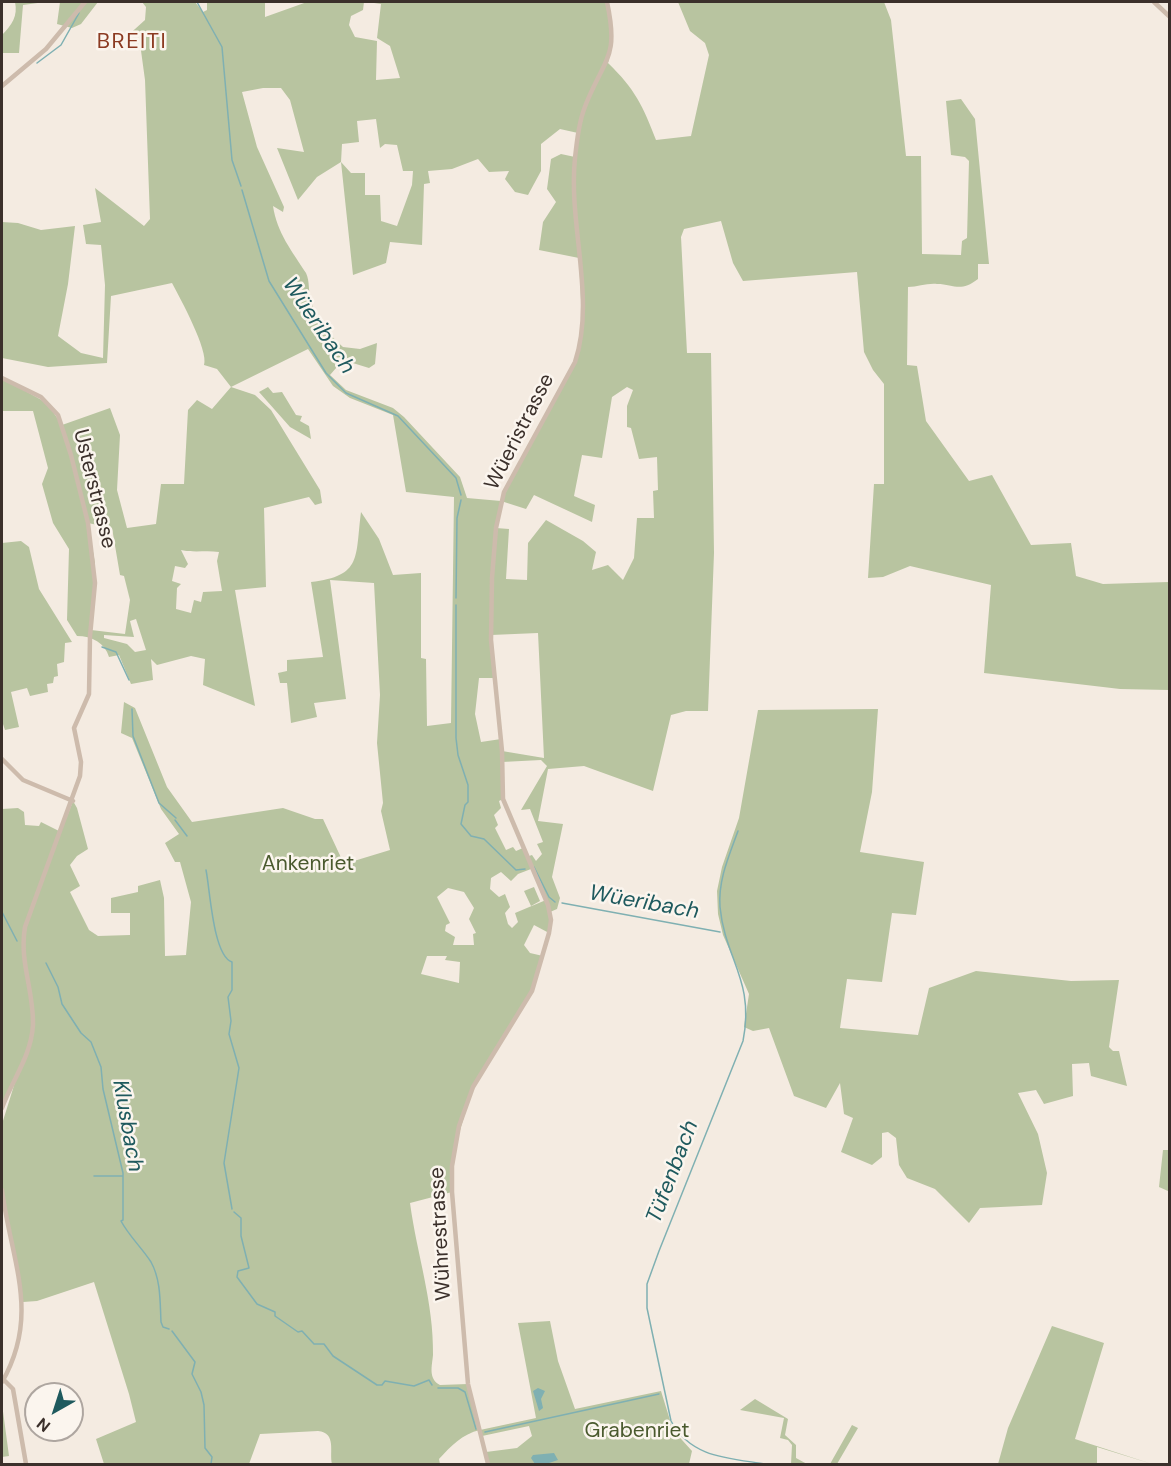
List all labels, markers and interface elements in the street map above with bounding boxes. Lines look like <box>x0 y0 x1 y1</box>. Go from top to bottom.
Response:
district label: BREITI <box>97 29 167 55</box>
water label: Wüeribach <box>276 273 360 379</box>
street label: Wüeristrasse <box>480 370 560 494</box>
street label: Usterstrasse <box>67 427 121 551</box>
park label: Ankenriet <box>262 851 354 877</box>
water label: Wüeribach <box>587 880 701 926</box>
water label: Klusbach <box>106 1078 148 1174</box>
water label: Tüfenbach <box>641 1117 705 1227</box>
street label: Wührestrasse <box>425 1166 457 1302</box>
north arrow <box>24 1382 84 1442</box>
text: N <box>32 1413 55 1437</box>
park label: Grabenriet <box>585 1418 689 1444</box>

